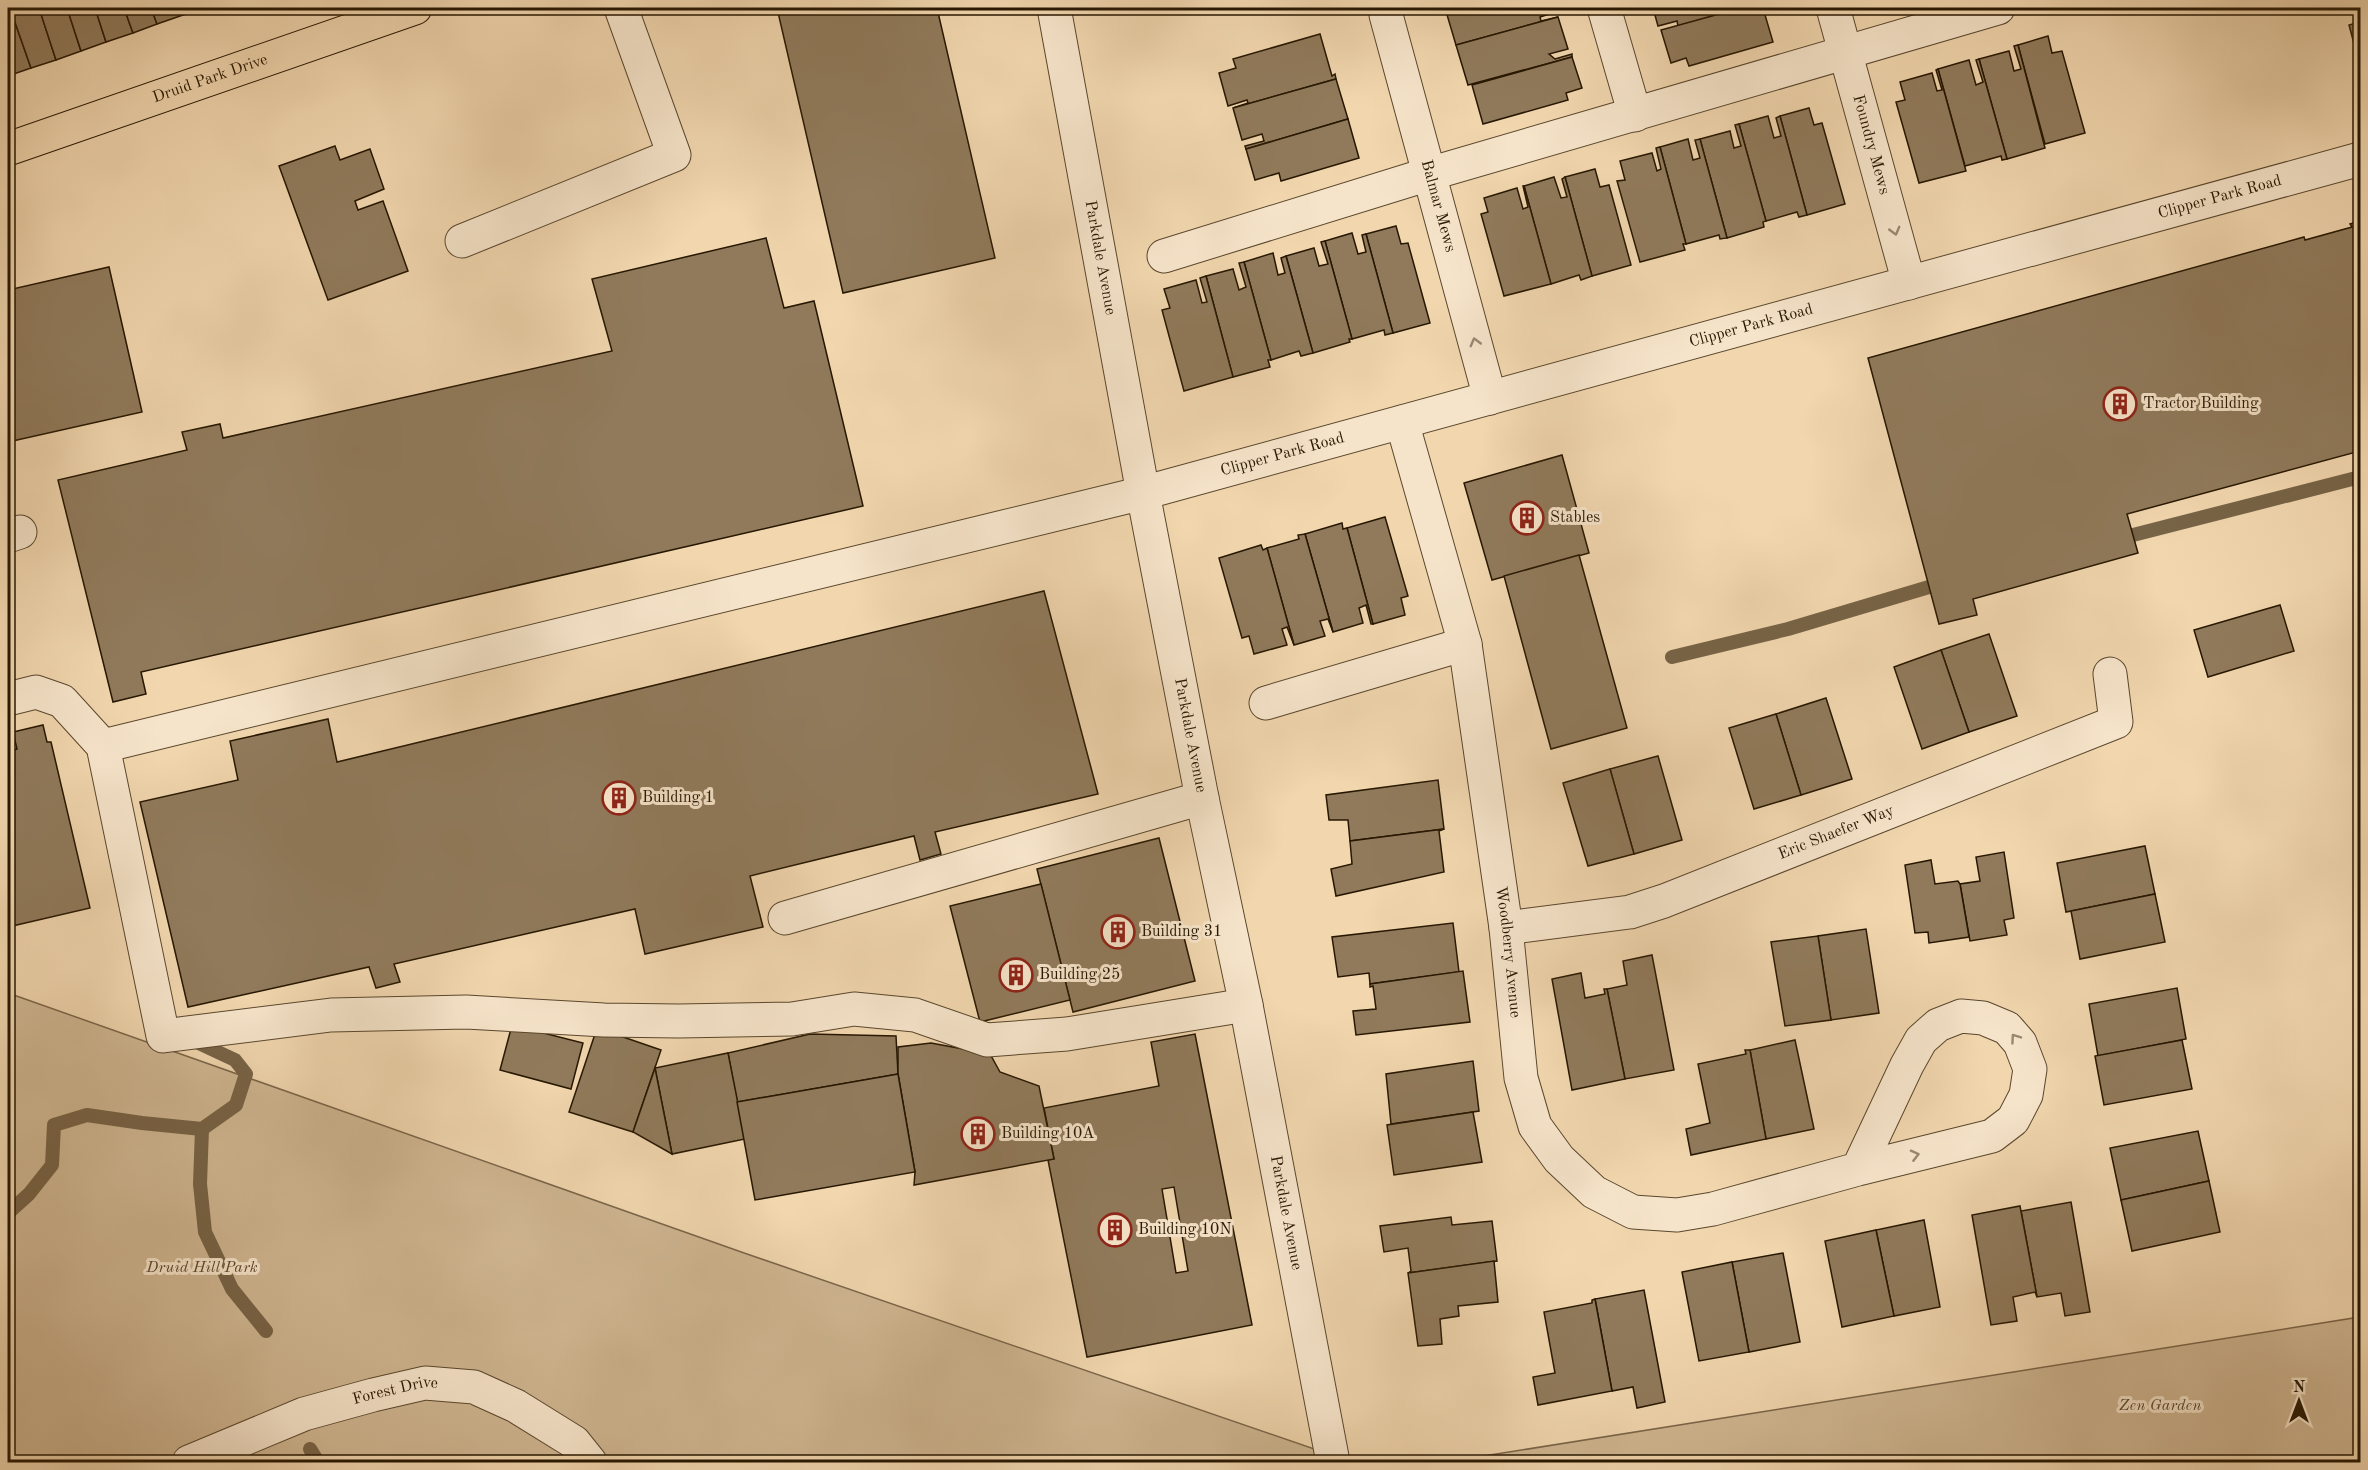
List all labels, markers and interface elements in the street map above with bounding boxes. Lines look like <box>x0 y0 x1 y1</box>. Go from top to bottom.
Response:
street label: Druid Park Drive <box>151 52 270 106</box>
street label: Foundry Mews <box>1849 93 1892 197</box>
street label: Balmar Mews <box>1418 158 1458 254</box>
street label: Clipper Park Road <box>2156 173 2283 222</box>
street label: Parkdale Avenue <box>1081 199 1118 316</box>
one-way arrow <box>1888 225 1900 236</box>
street label: Clipper Park Road <box>1688 301 1815 351</box>
one-way arrow <box>1470 337 1482 348</box>
building icon: Tractor Building <box>2102 386 2138 422</box>
place label: Tractor Building <box>2143 396 2259 412</box>
street label: Clipper Park Road <box>1219 430 1346 479</box>
building icon: Stables <box>1509 500 1545 536</box>
place label: Stables <box>1550 510 1600 526</box>
street label: Parkdale Avenue <box>1171 677 1209 794</box>
building icon: Building 1 <box>601 780 637 816</box>
place label: Building 1 <box>642 790 714 806</box>
street label: Eric Shaefer Way <box>1776 803 1897 863</box>
street label: Woodberry Avenue <box>1492 885 1523 1019</box>
building icon: Building 31 <box>1100 914 1136 950</box>
place label: Building 31 <box>1141 924 1222 940</box>
building icon: Building 25 <box>998 957 1034 993</box>
place label: Building 25 <box>1039 967 1120 983</box>
one-way arrow <box>2011 1033 2022 1044</box>
building icon: Building 10A <box>960 1116 996 1152</box>
place label: Building 10A <box>1001 1126 1094 1142</box>
one-way arrow <box>1910 1149 1920 1162</box>
street label: Parkdale Avenue <box>1267 1154 1304 1272</box>
building icon: Building 10N <box>1097 1212 1133 1248</box>
place label: Building 10N <box>1138 1222 1232 1238</box>
park label: Druid Hill Park <box>145 1260 258 1276</box>
north arrow <box>2269 1371 2329 1431</box>
street label: Forest Drive <box>351 1375 439 1408</box>
text: N <box>2293 1380 2306 1396</box>
park label: Zen Garden <box>2119 1398 2201 1414</box>

